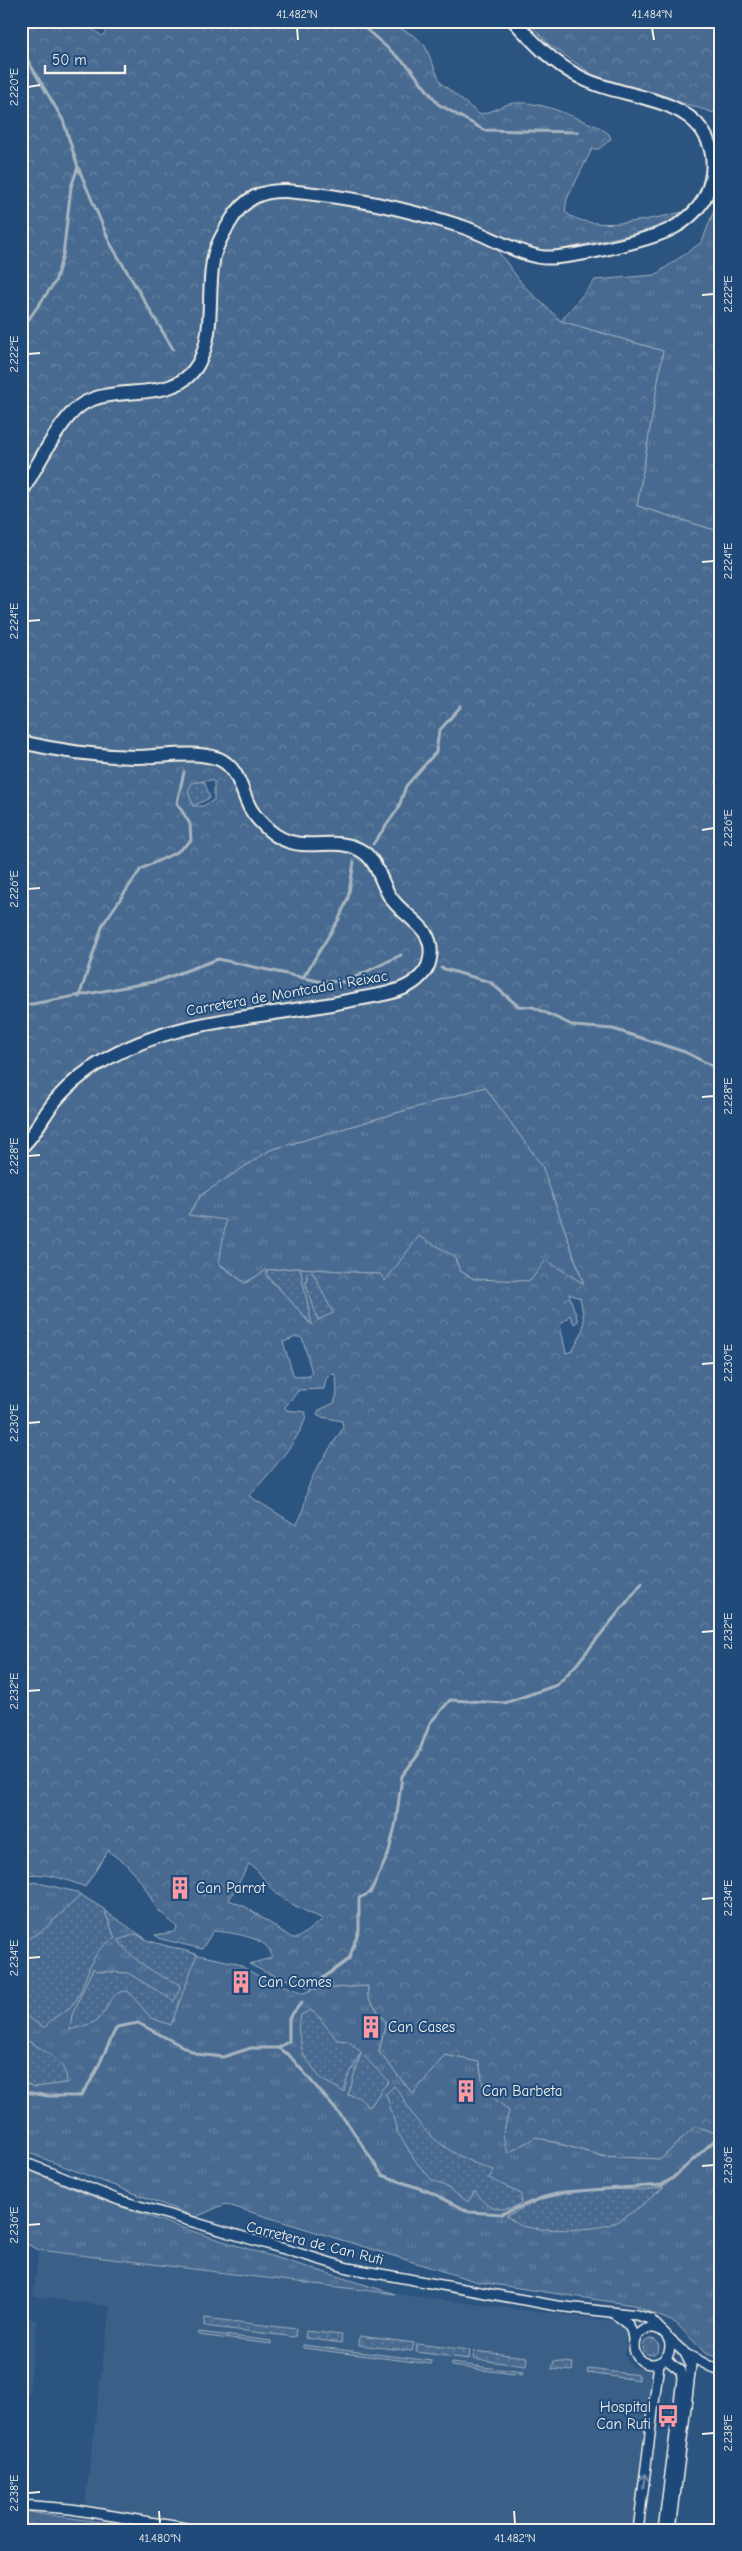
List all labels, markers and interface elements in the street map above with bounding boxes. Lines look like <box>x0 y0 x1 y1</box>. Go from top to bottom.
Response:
text: 41.482°N <box>276 7 318 21</box>
text: 41.484°N <box>631 7 673 21</box>
scale bar <box>45 42 125 74</box>
text: 50 m <box>52 51 87 69</box>
text: 2.220°E <box>7 68 21 106</box>
text: 2.222°E <box>721 275 735 313</box>
text: 2.222°E <box>7 335 21 373</box>
text: 2.224°E <box>721 543 735 579</box>
text: 2.224°E <box>7 603 21 639</box>
text: 2.226°E <box>721 809 735 847</box>
text: 2.226°E <box>7 870 21 908</box>
street label: Carretera de Montcada i Reixac <box>185 966 389 1020</box>
text: 2.228°E <box>721 1077 735 1115</box>
text: 2.228°E <box>7 1137 21 1175</box>
text: 2.230°E <box>721 1344 735 1382</box>
text: 2.230°E <box>7 1404 21 1442</box>
text: 2.232°E <box>721 1613 735 1649</box>
text: 2.232°E <box>7 1673 21 1709</box>
building icon: Can Parrot <box>167 1875 193 1901</box>
place label: Can Parrot <box>196 1879 266 1897</box>
text: 2.234°E <box>721 1880 735 1916</box>
text: 2.234°E <box>7 1940 21 1976</box>
building icon: Can Comes <box>228 1969 254 1995</box>
place label: Can Comes <box>258 1973 332 1991</box>
building icon: Can Cases <box>358 2014 384 2040</box>
place label: Can Cases <box>388 2018 455 2036</box>
building icon: Can Barbeta <box>453 2078 479 2104</box>
place label: Can Barbeta <box>482 2082 562 2100</box>
text: 2.236°E <box>721 2146 735 2184</box>
text: 2.236°E <box>7 2206 21 2244</box>
street label: Carretera de Can Ruti <box>244 2217 386 2269</box>
place label: Hospital Can Ruti <box>596 2398 651 2433</box>
bus stop icon: Hospital Can Ruti <box>655 2403 681 2429</box>
text: 2.238°E <box>721 2415 735 2451</box>
one-way arrow <box>639 2474 649 2490</box>
text: 2.238°E <box>7 2475 21 2511</box>
text: 41.480°N <box>139 2531 181 2545</box>
text: 41.482°N <box>494 2531 536 2545</box>

